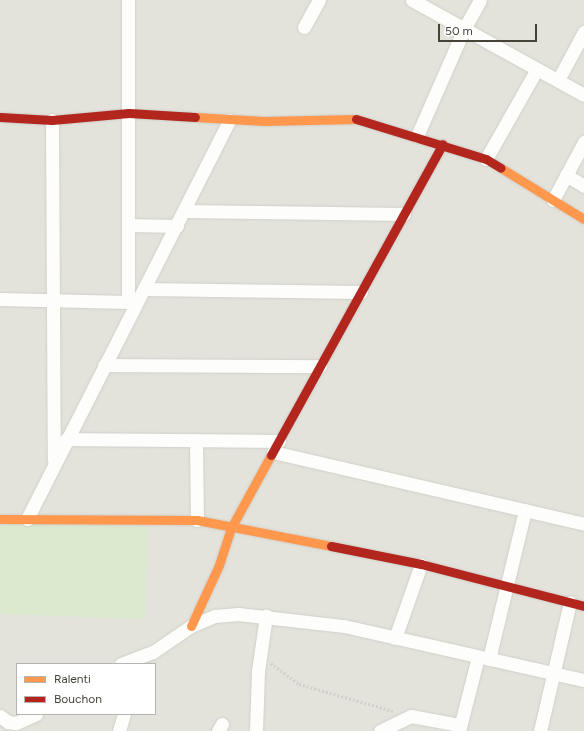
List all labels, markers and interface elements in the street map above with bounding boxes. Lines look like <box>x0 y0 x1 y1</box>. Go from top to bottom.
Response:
scale bar <box>440 16 539 42</box>
text: 50 m <box>445 24 473 38</box>
legend <box>16 663 156 715</box>
text: Ralenti <box>54 672 91 686</box>
text: Bouchon <box>54 692 102 706</box>

